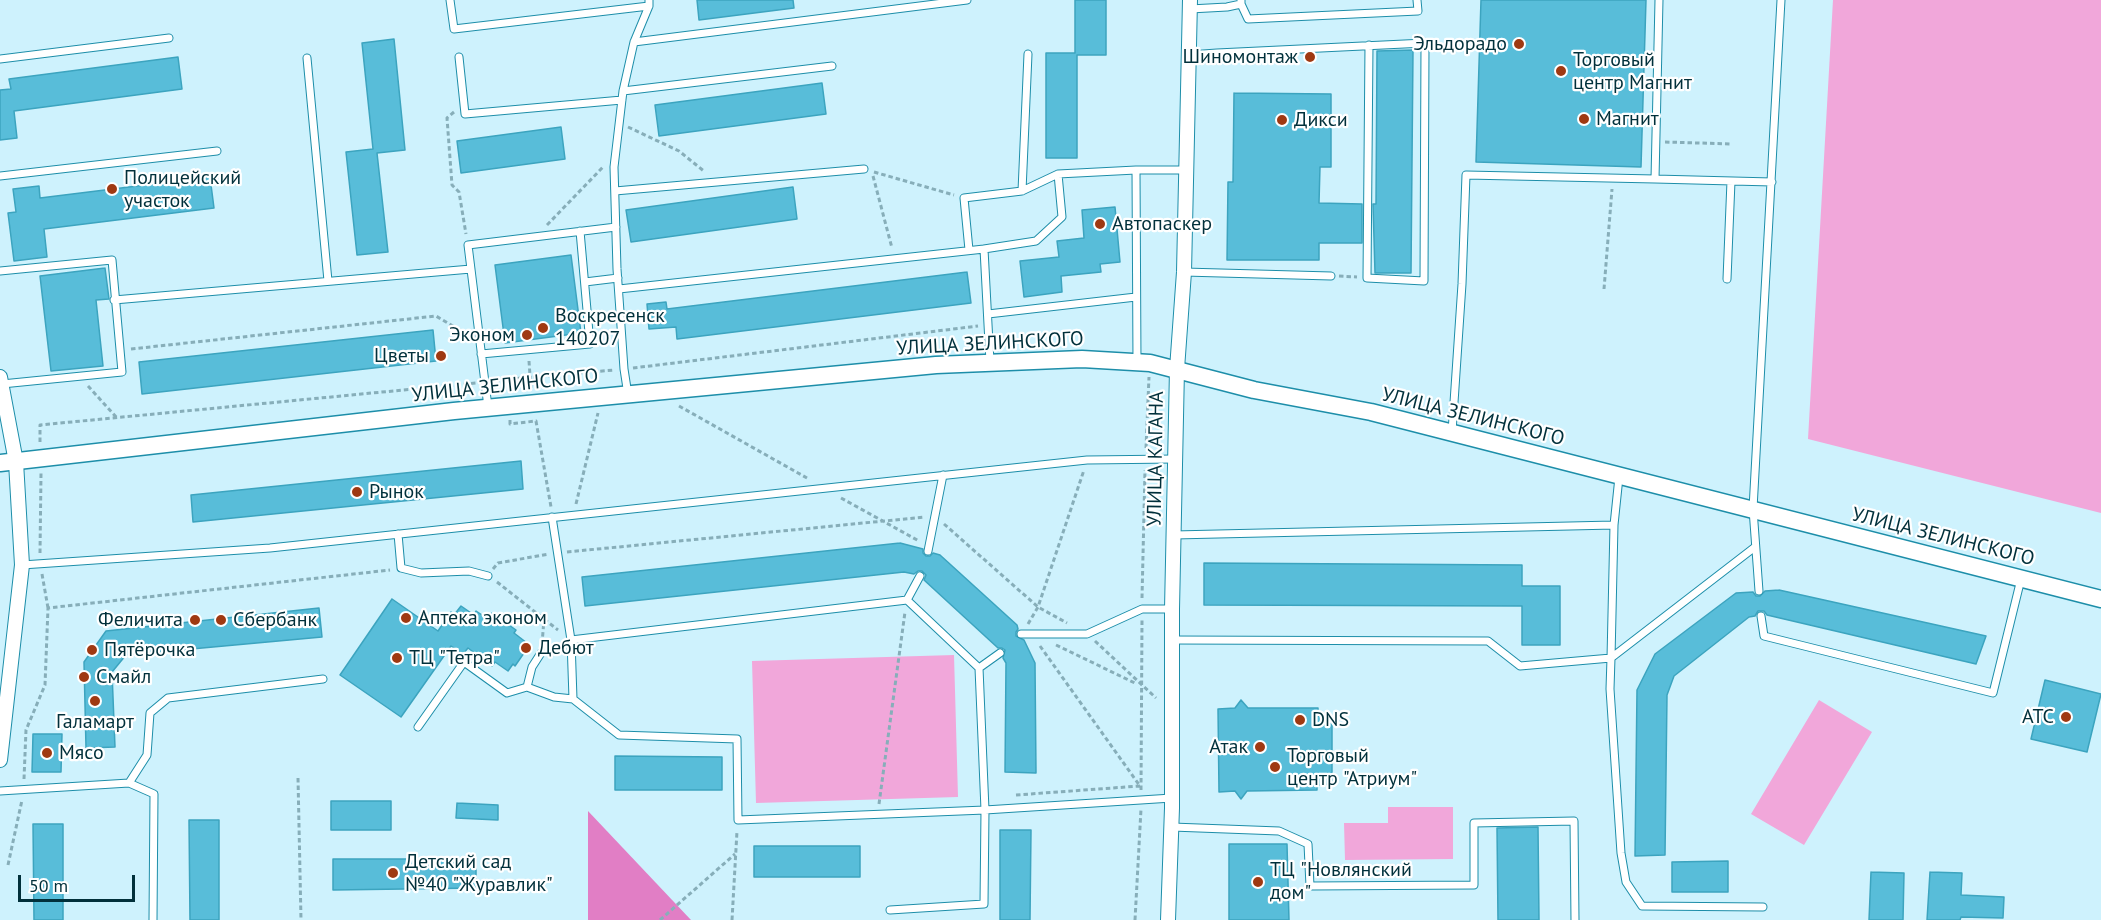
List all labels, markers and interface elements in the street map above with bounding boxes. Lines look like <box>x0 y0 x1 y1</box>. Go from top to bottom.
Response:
place label: Эльдорадо <box>1413 32 1507 56</box>
marker: Эльдорадо <box>1512 37 1526 51</box>
place label: Шиномонтаж <box>1183 45 1298 69</box>
place label: Торговый центр Магнит <box>1573 48 1692 95</box>
marker: Шиномонтаж <box>1303 50 1317 64</box>
marker: Торговый центр Магнит <box>1554 64 1568 78</box>
place label: Магнит <box>1596 107 1659 131</box>
place label: Дикси <box>1294 108 1348 132</box>
marker: Магнит <box>1577 112 1591 126</box>
marker: Дикси <box>1275 113 1289 127</box>
place label: Полицейский участок <box>124 166 241 213</box>
marker: Полицейский участок <box>105 182 119 196</box>
place label: Автопаскер <box>1112 212 1212 236</box>
marker: Автопаскер <box>1093 217 1107 231</box>
place label: Воскресенск 140207 <box>555 304 665 351</box>
marker: Воскресенск 140207 <box>536 321 550 335</box>
place label: Эконом <box>449 323 515 347</box>
street label: УЛИЦА ЗЕЛИНСКОГО <box>896 327 1084 361</box>
marker: Эконом <box>520 328 534 342</box>
place label: Цветы <box>374 344 429 368</box>
marker: Цветы <box>434 349 448 363</box>
street label: УЛИЦА ЗЕЛИНСКОГО <box>411 364 599 408</box>
street label: УЛИЦА ЗЕЛИНСКОГО <box>1379 383 1567 451</box>
street label: УЛИЦА КАГАНА <box>1143 391 1169 527</box>
place label: Рынок <box>369 480 424 504</box>
marker: Рынок <box>350 485 364 499</box>
street label: УЛИЦА ЗЕЛИНСКОГО <box>1849 503 2037 571</box>
place label: Аптека эконом <box>418 606 547 630</box>
place label: Феличита <box>98 608 183 632</box>
place label: Сбербанк <box>233 608 317 632</box>
marker: Аптека эконом <box>399 611 413 625</box>
marker: Феличита <box>188 613 202 627</box>
marker: Сбербанк <box>214 613 228 627</box>
place label: Дебют <box>538 636 594 660</box>
place label: Пятёрочка <box>104 638 195 662</box>
marker: Дебют <box>519 641 533 655</box>
marker: Пятёрочка <box>85 643 99 657</box>
place label: ТЦ "Тетра" <box>409 646 500 670</box>
marker: ТЦ "Тетра" <box>390 651 404 665</box>
place label: Смайл <box>96 665 151 689</box>
marker: Смайл <box>77 670 91 684</box>
marker: Галамарт <box>88 694 102 708</box>
place label: АТС <box>2022 705 2054 729</box>
place label: DNS <box>1312 708 1349 732</box>
place label: Галамарт <box>56 710 134 734</box>
marker: АТС <box>2059 710 2073 724</box>
marker: DNS <box>1293 713 1307 727</box>
place label: Атак <box>1209 735 1248 759</box>
marker: Атак <box>1253 740 1267 754</box>
place label: Мясо <box>59 741 104 765</box>
place label: Торговый центр "Атриум" <box>1287 744 1417 791</box>
marker: Мясо <box>40 746 54 760</box>
marker: Торговый центр "Атриум" <box>1268 760 1282 774</box>
place label: Детский сад №40 "Журавлик" <box>405 850 553 897</box>
place label: ТЦ "Новлянский дом" <box>1270 858 1412 905</box>
scale bar <box>21 863 138 901</box>
marker: Детский сад №40 "Журавлик" <box>386 866 400 880</box>
text: 50 m <box>29 874 68 897</box>
marker: ТЦ "Новлянский дом" <box>1251 875 1265 889</box>

